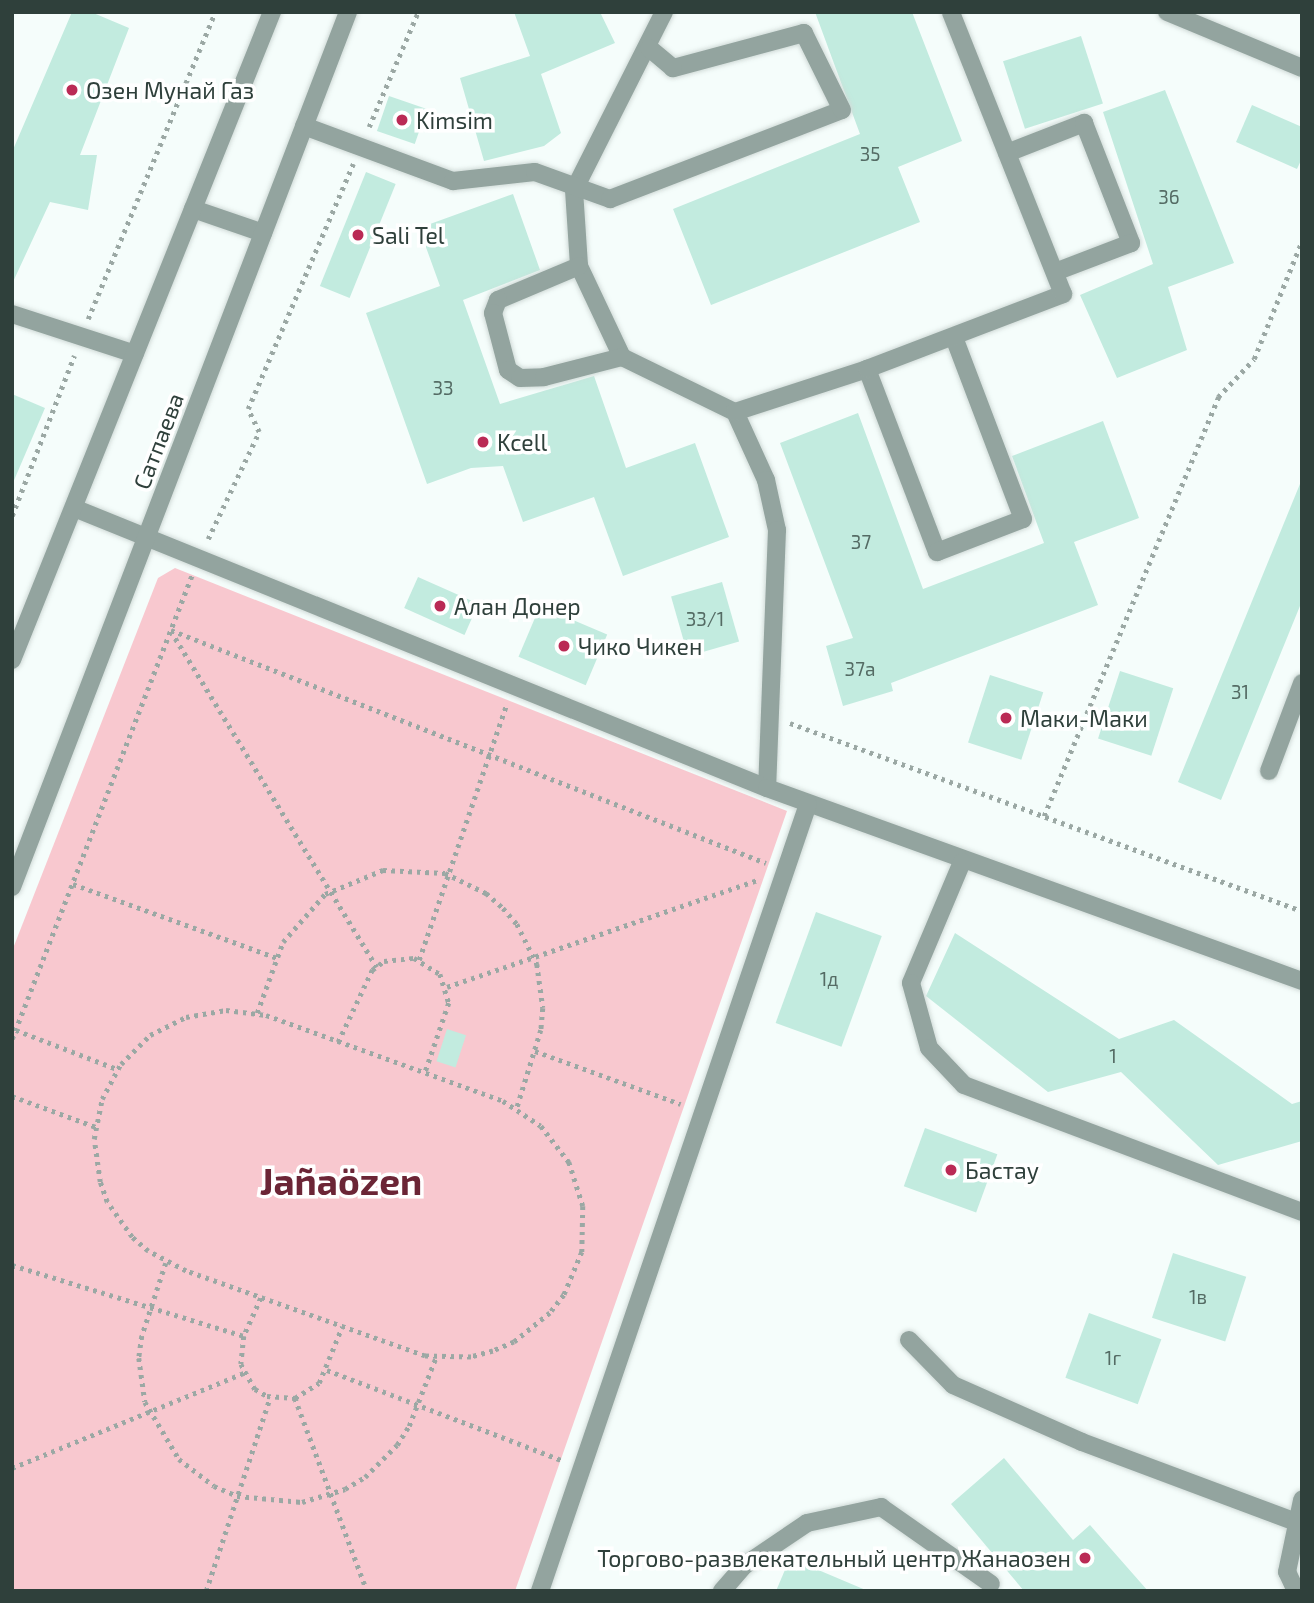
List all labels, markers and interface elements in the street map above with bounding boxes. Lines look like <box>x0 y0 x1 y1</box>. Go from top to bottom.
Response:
place label: Озен Мунай Газ <box>86 76 254 104</box>
marker: Озен Мунай Газ <box>64 82 80 98</box>
place label: Kimsim <box>416 106 493 134</box>
marker: Kimsim <box>394 112 410 128</box>
house number: 35 <box>860 143 880 165</box>
house number: 36 <box>1158 186 1180 208</box>
place label: Sali Tel <box>372 221 445 249</box>
marker: Sali Tel <box>350 227 366 243</box>
house number: 33 <box>432 377 454 399</box>
street label: Сатпаева <box>127 389 189 493</box>
place label: Kcell <box>497 428 547 456</box>
marker: Kcell <box>475 434 491 450</box>
house number: 37 <box>851 531 871 553</box>
place label: Алан Донер <box>454 592 581 620</box>
marker: Алан Донер <box>432 598 448 614</box>
house number: 33/1 <box>686 608 724 630</box>
place label: Чико Чикен <box>578 632 702 660</box>
marker: Чико Чикен <box>556 638 572 654</box>
house number: 37а <box>845 658 875 680</box>
house number: 31 <box>1231 681 1249 703</box>
place label: Маки-Маки <box>1020 704 1148 732</box>
marker: Маки-Маки <box>998 710 1014 726</box>
house number: 1д <box>820 968 838 990</box>
house number: 1 <box>1109 1045 1117 1067</box>
place label: Бастау <box>965 1156 1039 1184</box>
district label: Jañaözen <box>260 1158 422 1202</box>
marker: Бастау <box>943 1162 959 1178</box>
house number: 1в <box>1189 1286 1207 1308</box>
house number: 1г <box>1105 1347 1121 1369</box>
place label: Торгово-развлекательный центр Жанаозен <box>597 1544 1071 1572</box>
marker: Торгово-развлекательный центр Жанаозен <box>1077 1550 1093 1566</box>

